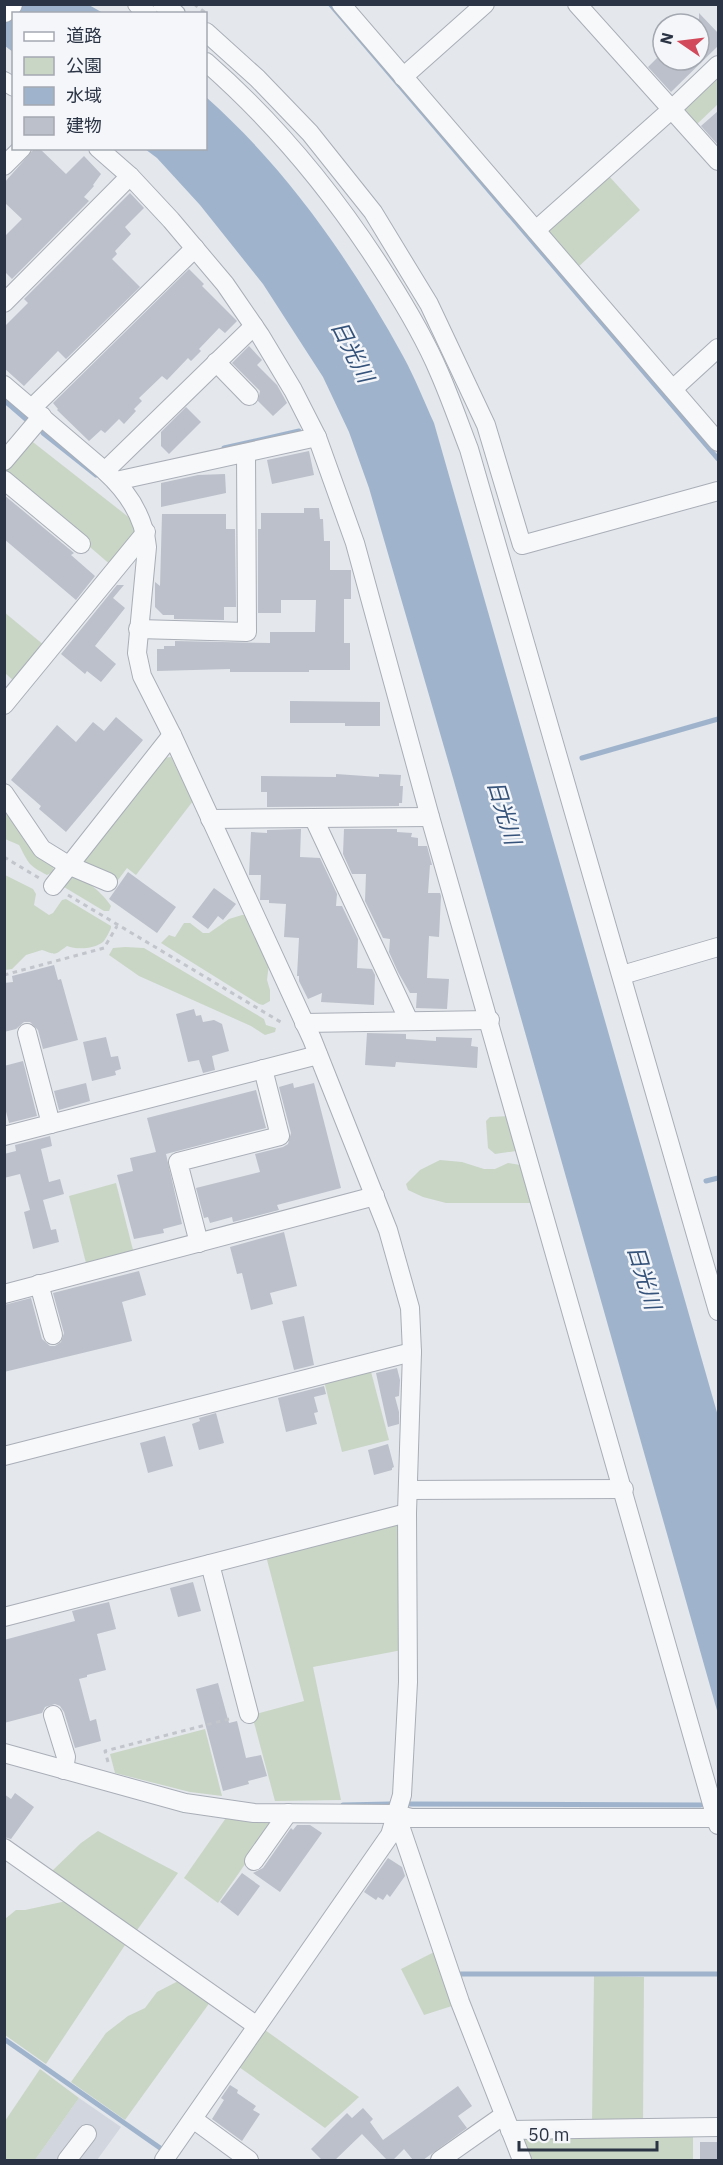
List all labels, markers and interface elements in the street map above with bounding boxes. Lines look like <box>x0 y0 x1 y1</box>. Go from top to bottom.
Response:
legend <box>12 12 207 150</box>
north arrow <box>651 12 711 72</box>
text: 道路 <box>66 24 102 47</box>
text: N <box>655 30 678 46</box>
text: 公園 <box>66 54 102 77</box>
text: 水域 <box>66 84 102 107</box>
text: 建物 <box>66 114 102 137</box>
water label: 日光川 <box>325 315 382 389</box>
water label: 日光川 <box>481 776 529 850</box>
water label: 日光川 <box>621 1241 669 1315</box>
scale bar <box>519 2114 657 2152</box>
text: 50 m <box>528 2123 570 2146</box>

